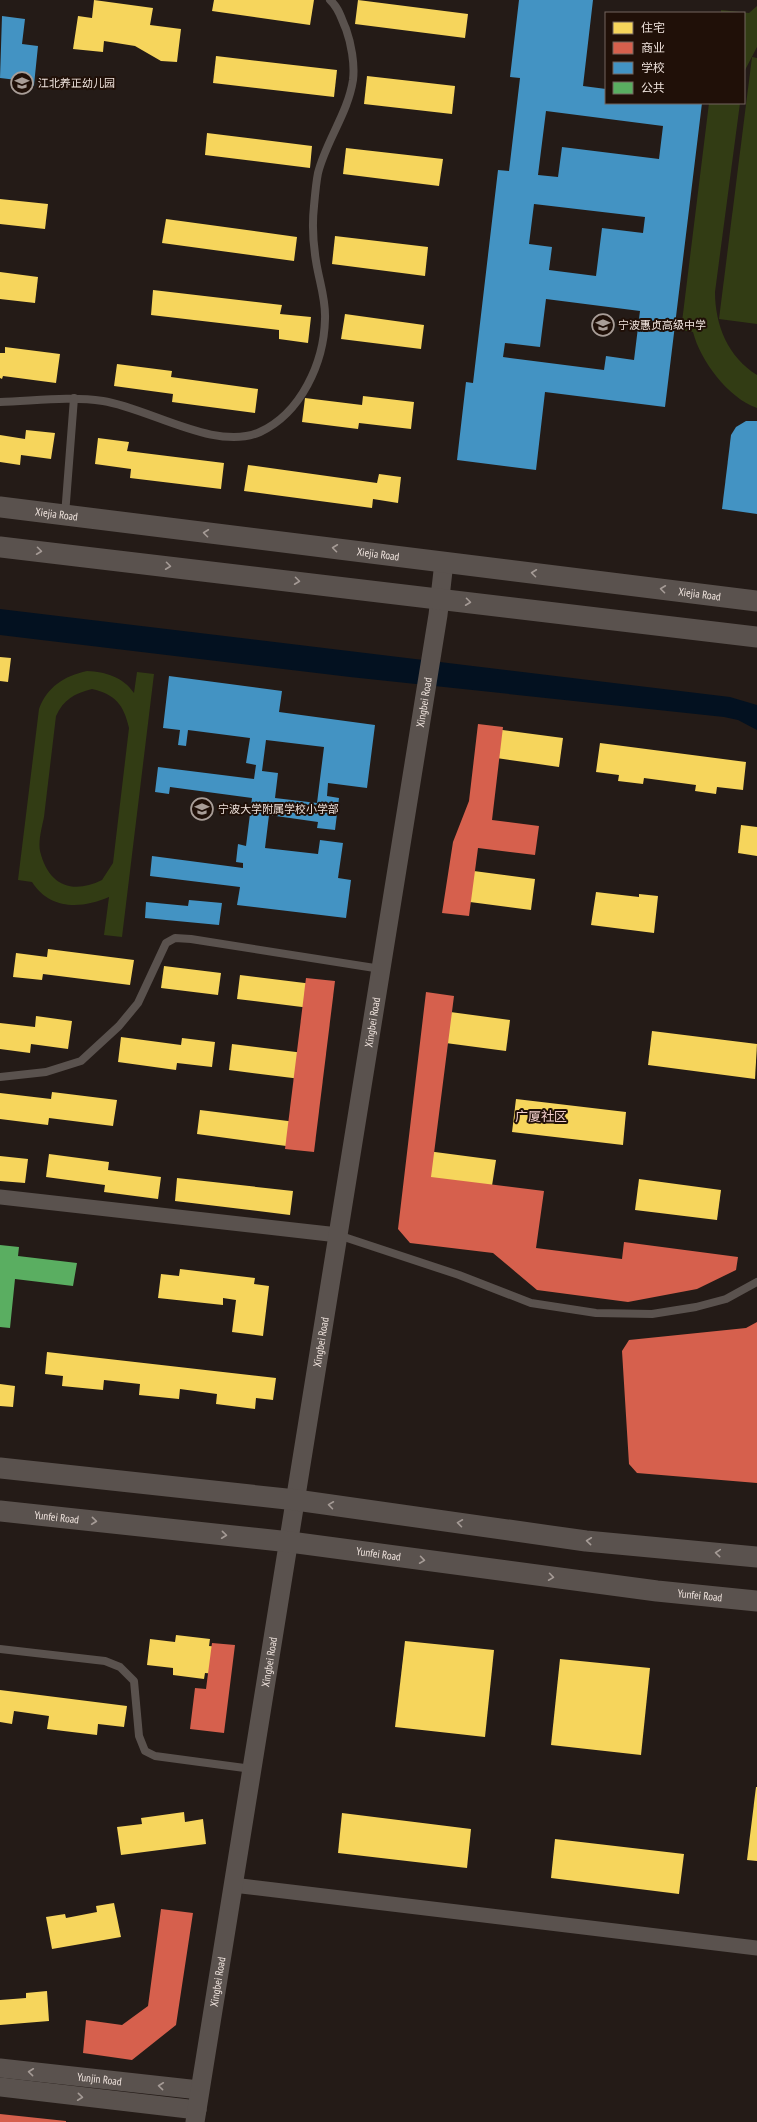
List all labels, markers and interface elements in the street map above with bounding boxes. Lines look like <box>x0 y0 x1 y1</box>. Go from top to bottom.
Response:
legend <box>605 12 745 104</box>
text: 住宅 <box>641 20 665 35</box>
text: 商业 <box>641 40 665 55</box>
text: 学校 <box>641 60 665 75</box>
school or university icon: 江北养正幼儿园 <box>9 70 35 96</box>
place label: 江北养正幼儿园 <box>38 76 115 90</box>
text: 公共 <box>641 80 665 95</box>
school or university icon: 宁波惠贞高级中学 <box>590 312 616 338</box>
place label: 宁波惠贞高级中学 <box>618 318 706 332</box>
street label: Xiejia Road <box>34 504 79 524</box>
one-way arrow <box>203 528 209 537</box>
one-way arrow <box>332 544 338 553</box>
street label: Xiejia Road <box>356 544 400 564</box>
one-way arrow <box>36 546 42 555</box>
one-way arrow <box>165 561 171 570</box>
one-way arrow <box>531 569 537 578</box>
one-way arrow <box>294 576 300 585</box>
street label: Xiejia Road <box>678 584 722 603</box>
one-way arrow <box>660 585 666 594</box>
one-way arrow <box>465 597 471 606</box>
street label: Xingbei Road <box>413 676 435 728</box>
school or university icon: 宁波大学附属学校小学部 <box>189 796 215 822</box>
place label: 宁波大学附属学校小学部 <box>218 802 339 816</box>
street label: Xingbei Road <box>361 996 383 1048</box>
district label: 广厦社区 <box>515 1108 567 1125</box>
street label: Xingbei Road <box>310 1316 332 1368</box>
one-way arrow <box>328 1501 334 1510</box>
street label: Yunfei Road <box>34 1508 80 1526</box>
one-way arrow <box>91 1517 97 1526</box>
one-way arrow <box>457 1519 463 1528</box>
one-way arrow <box>221 1530 227 1539</box>
one-way arrow <box>586 1537 592 1546</box>
street label: Yunfei Road <box>355 1544 402 1564</box>
one-way arrow <box>715 1549 721 1558</box>
one-way arrow <box>419 1555 425 1564</box>
one-way arrow <box>548 1572 554 1581</box>
street label: Yunfei Road <box>677 1586 723 1605</box>
street label: Xingbei Road <box>258 1636 280 1688</box>
street label: Xingbei Road <box>207 1956 229 2008</box>
one-way arrow <box>28 2067 34 2076</box>
street label: Yunjin Road <box>76 2070 123 2088</box>
one-way arrow <box>158 2081 164 2090</box>
one-way arrow <box>77 2092 84 2101</box>

